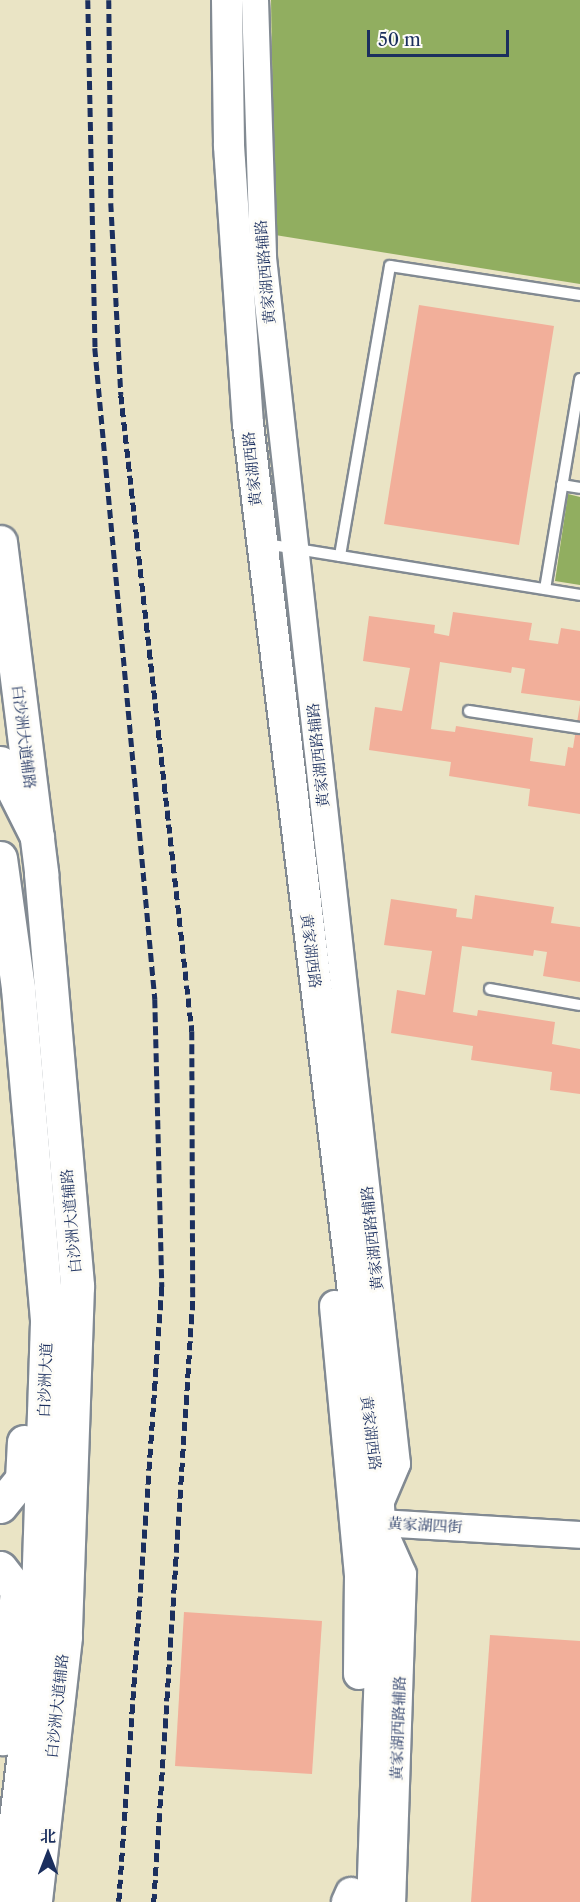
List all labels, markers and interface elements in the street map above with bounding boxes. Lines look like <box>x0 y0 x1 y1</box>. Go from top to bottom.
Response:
scale bar <box>370 18 512 56</box>
text: 50 m <box>378 29 421 51</box>
street label: 黄家湖西路辅路 <box>251 219 279 325</box>
street label: 黄家湖西路 <box>239 431 265 507</box>
street label: 白沙洲大道辅路 <box>9 684 39 790</box>
street label: 黄家湖西路辅路 <box>304 702 332 808</box>
street label: 黄家湖西路 <box>297 913 325 989</box>
street label: 白沙洲大道辅路 <box>57 1168 85 1274</box>
street label: 黄家湖西路辅路 <box>358 1185 386 1291</box>
street label: 白沙洲大道 <box>35 1342 55 1418</box>
street label: 黄家湖西路 <box>357 1395 385 1471</box>
street label: 黄家湖四街 <box>387 1514 463 1536</box>
street label: 白沙洲大道辅路 <box>43 1653 71 1759</box>
street label: 黄家湖西路辅路 <box>387 1675 409 1781</box>
north arrow <box>18 1824 78 1884</box>
text: 北 <box>40 1826 56 1846</box>

